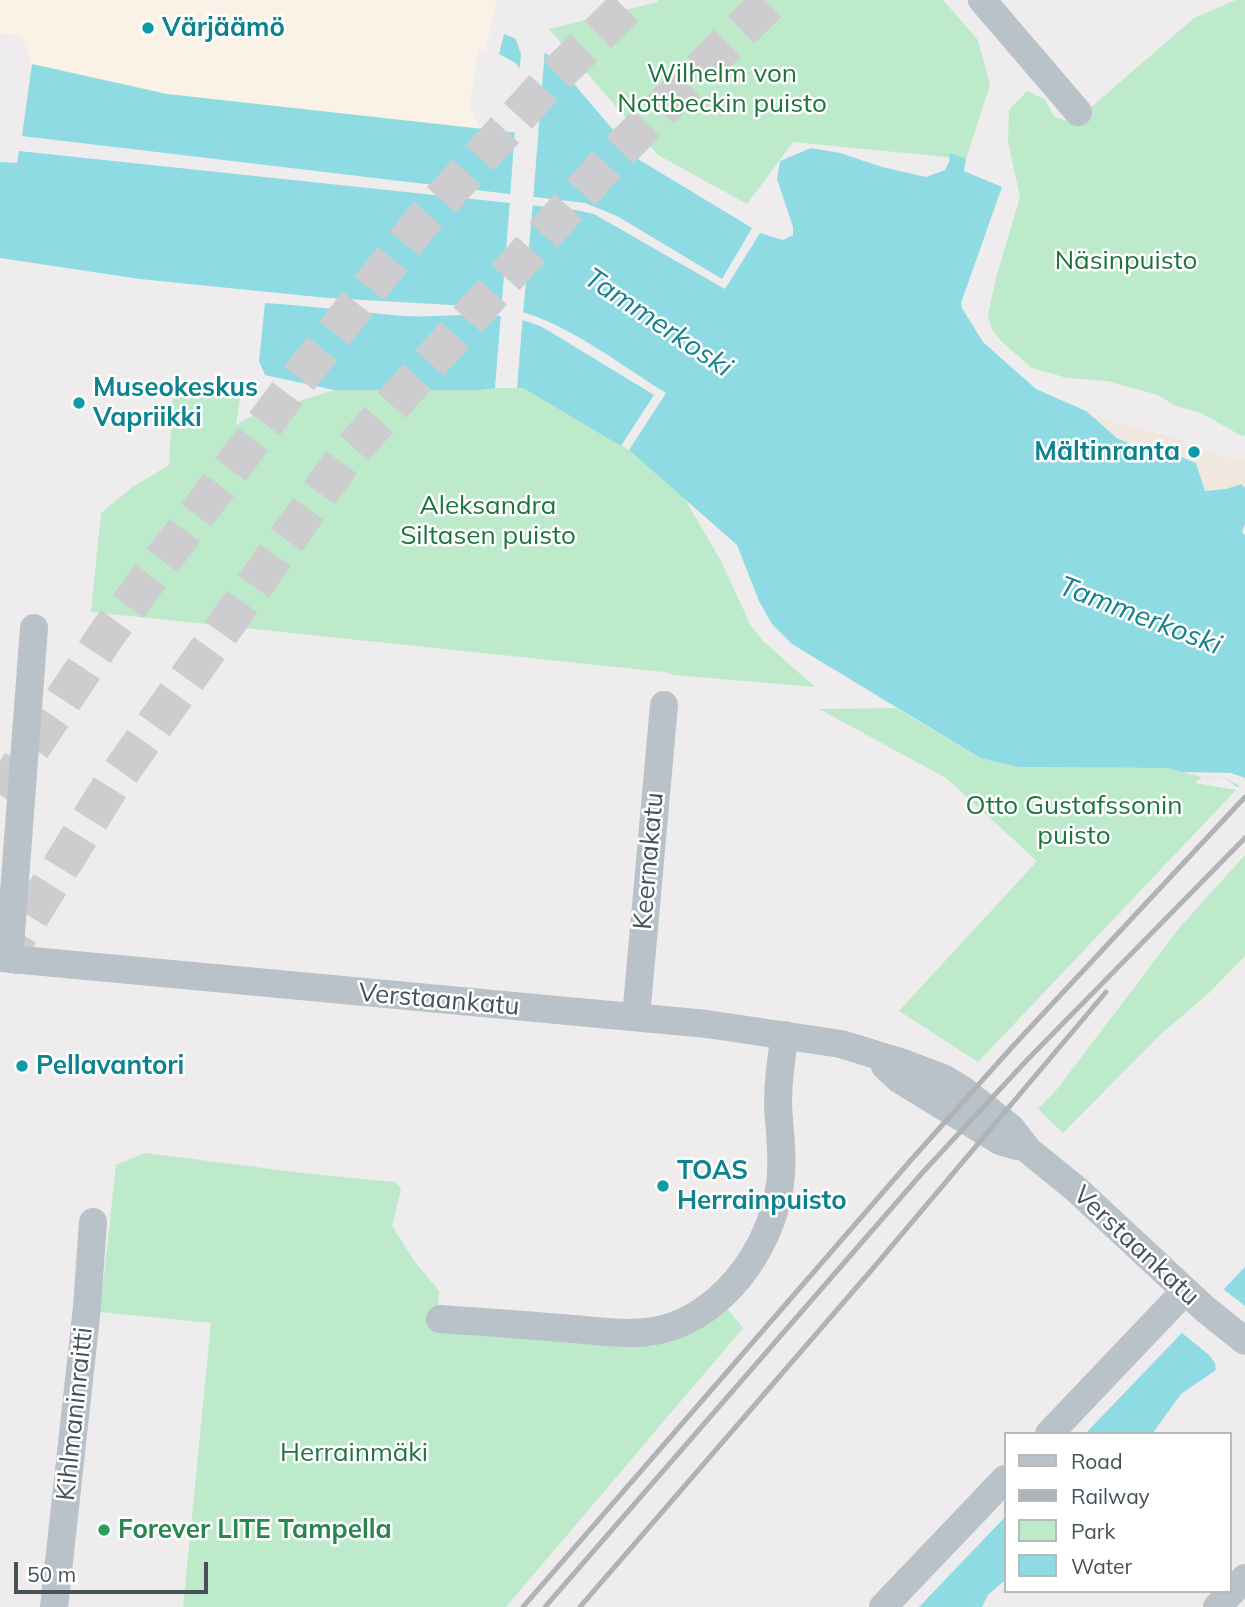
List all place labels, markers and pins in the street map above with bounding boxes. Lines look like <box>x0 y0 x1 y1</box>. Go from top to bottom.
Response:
place label: Värjäämö <box>162 12 285 44</box>
marker: Värjäämö <box>140 20 156 36</box>
place label: Museokeskus Vapriikki <box>93 372 258 434</box>
marker: Museokeskus Vapriikki <box>71 395 87 411</box>
place label: Mältinranta <box>1034 436 1180 468</box>
marker: Mältinranta <box>1186 444 1202 460</box>
place label: Pellavantori <box>36 1050 184 1082</box>
marker: Pellavantori <box>14 1058 30 1074</box>
place label: TOAS Herrainpuisto <box>677 1155 847 1216</box>
marker: TOAS Herrainpuisto <box>655 1178 671 1194</box>
place label: Forever LITE Tampella <box>118 1514 392 1546</box>
marker: Forever LITE Tampella <box>96 1522 112 1538</box>

